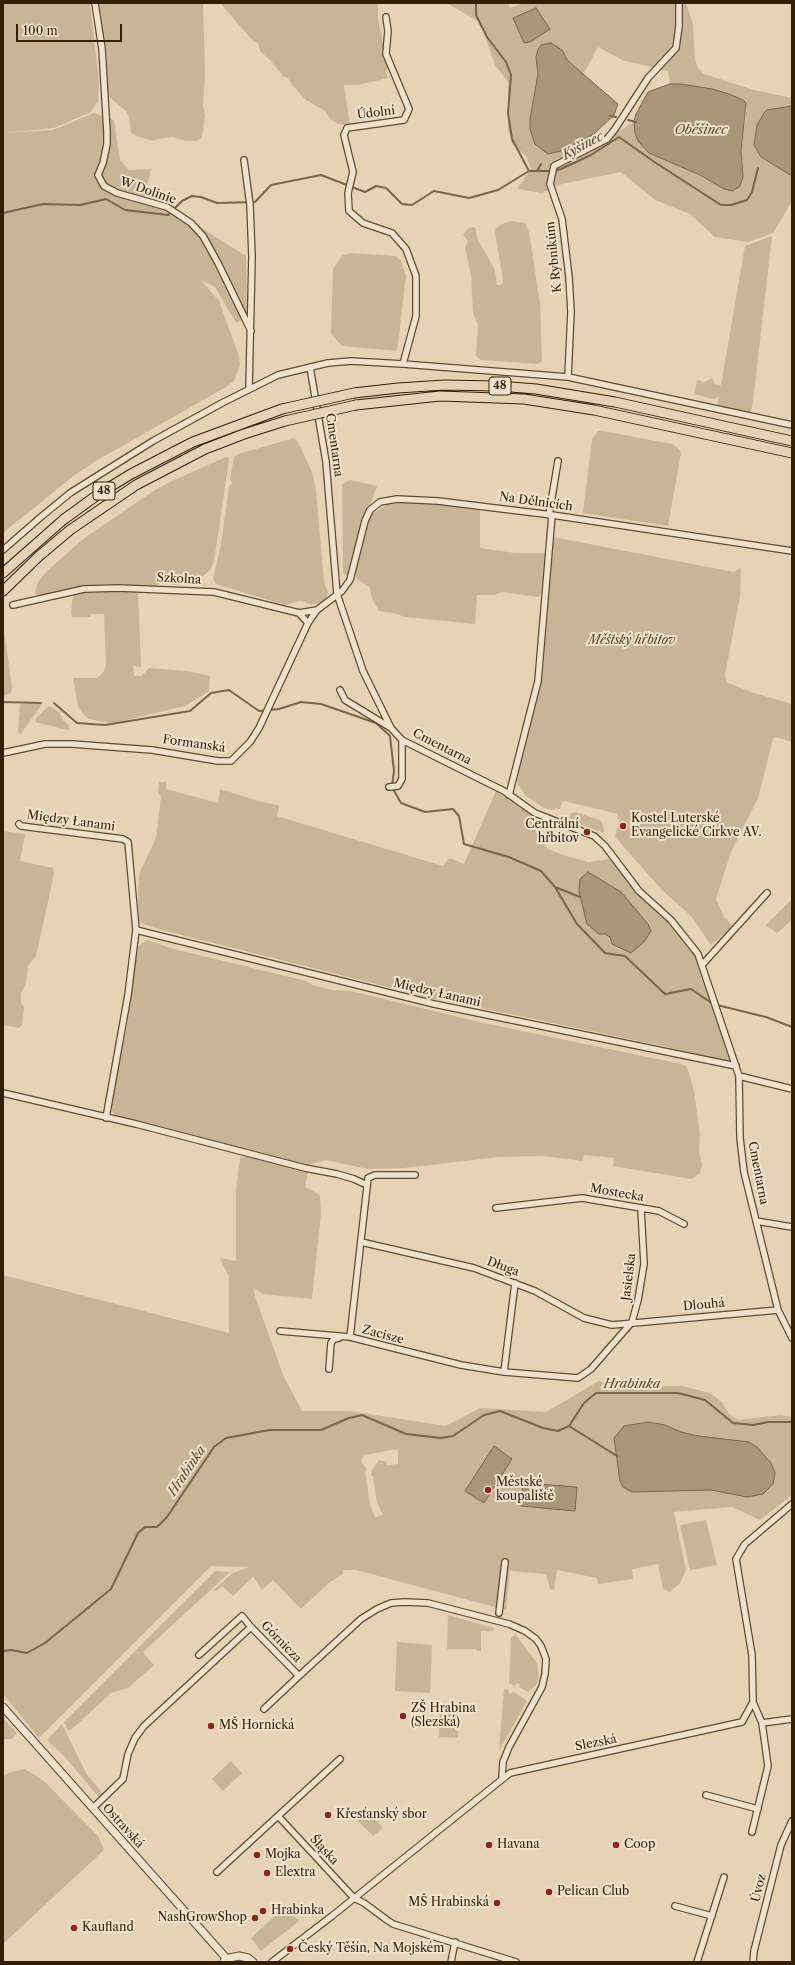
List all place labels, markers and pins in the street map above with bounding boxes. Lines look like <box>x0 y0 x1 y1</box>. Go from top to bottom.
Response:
place label: Kostel Luterské Evangelické Církve AV. <box>631 812 762 840</box>
place label: Centrální hřbitov <box>525 818 579 846</box>
marker: Kostel Luterské Evangelické Církve AV. <box>618 821 628 831</box>
marker: Centrální hřbitov <box>582 827 592 837</box>
place label: Městské koupaliště <box>496 1476 554 1504</box>
marker: Městské koupaliště <box>483 1485 493 1495</box>
place label: ZŠ Hrabina (Slezská) <box>411 1702 476 1730</box>
marker: ZŠ Hrabina (Slezská) <box>398 1711 408 1721</box>
place label: MŠ Hornická <box>219 1719 294 1733</box>
marker: MŠ Hornická <box>206 1721 216 1731</box>
place label: Křesťanský sbor <box>336 1808 427 1822</box>
marker: Křesťanský sbor <box>323 1810 333 1820</box>
place label: Havana <box>497 1838 540 1852</box>
place label: Coop <box>624 1838 655 1852</box>
marker: Havana <box>484 1840 494 1850</box>
marker: Coop <box>611 1840 621 1850</box>
place label: Mojka <box>265 1848 301 1862</box>
marker: Mojka <box>252 1850 262 1860</box>
place label: Elextra <box>275 1866 316 1880</box>
marker: Elextra <box>262 1868 272 1878</box>
place label: Pelican Club <box>557 1885 629 1899</box>
marker: Pelican Club <box>544 1887 554 1897</box>
place label: MŠ Hrabinská <box>408 1896 489 1910</box>
marker: MŠ Hrabinská <box>492 1898 502 1908</box>
place label: Hrabinka <box>271 1904 324 1918</box>
marker: Hrabinka <box>258 1906 268 1916</box>
place label: NashGrowShop <box>157 1911 247 1925</box>
marker: NashGrowShop <box>250 1913 260 1923</box>
place label: Kaufland <box>82 1921 134 1935</box>
marker: Kaufland <box>69 1923 79 1933</box>
place label: Český Těšín, Na Mojském <box>298 1942 444 1956</box>
marker: Český Těšín, Na Mojském <box>285 1944 295 1954</box>

